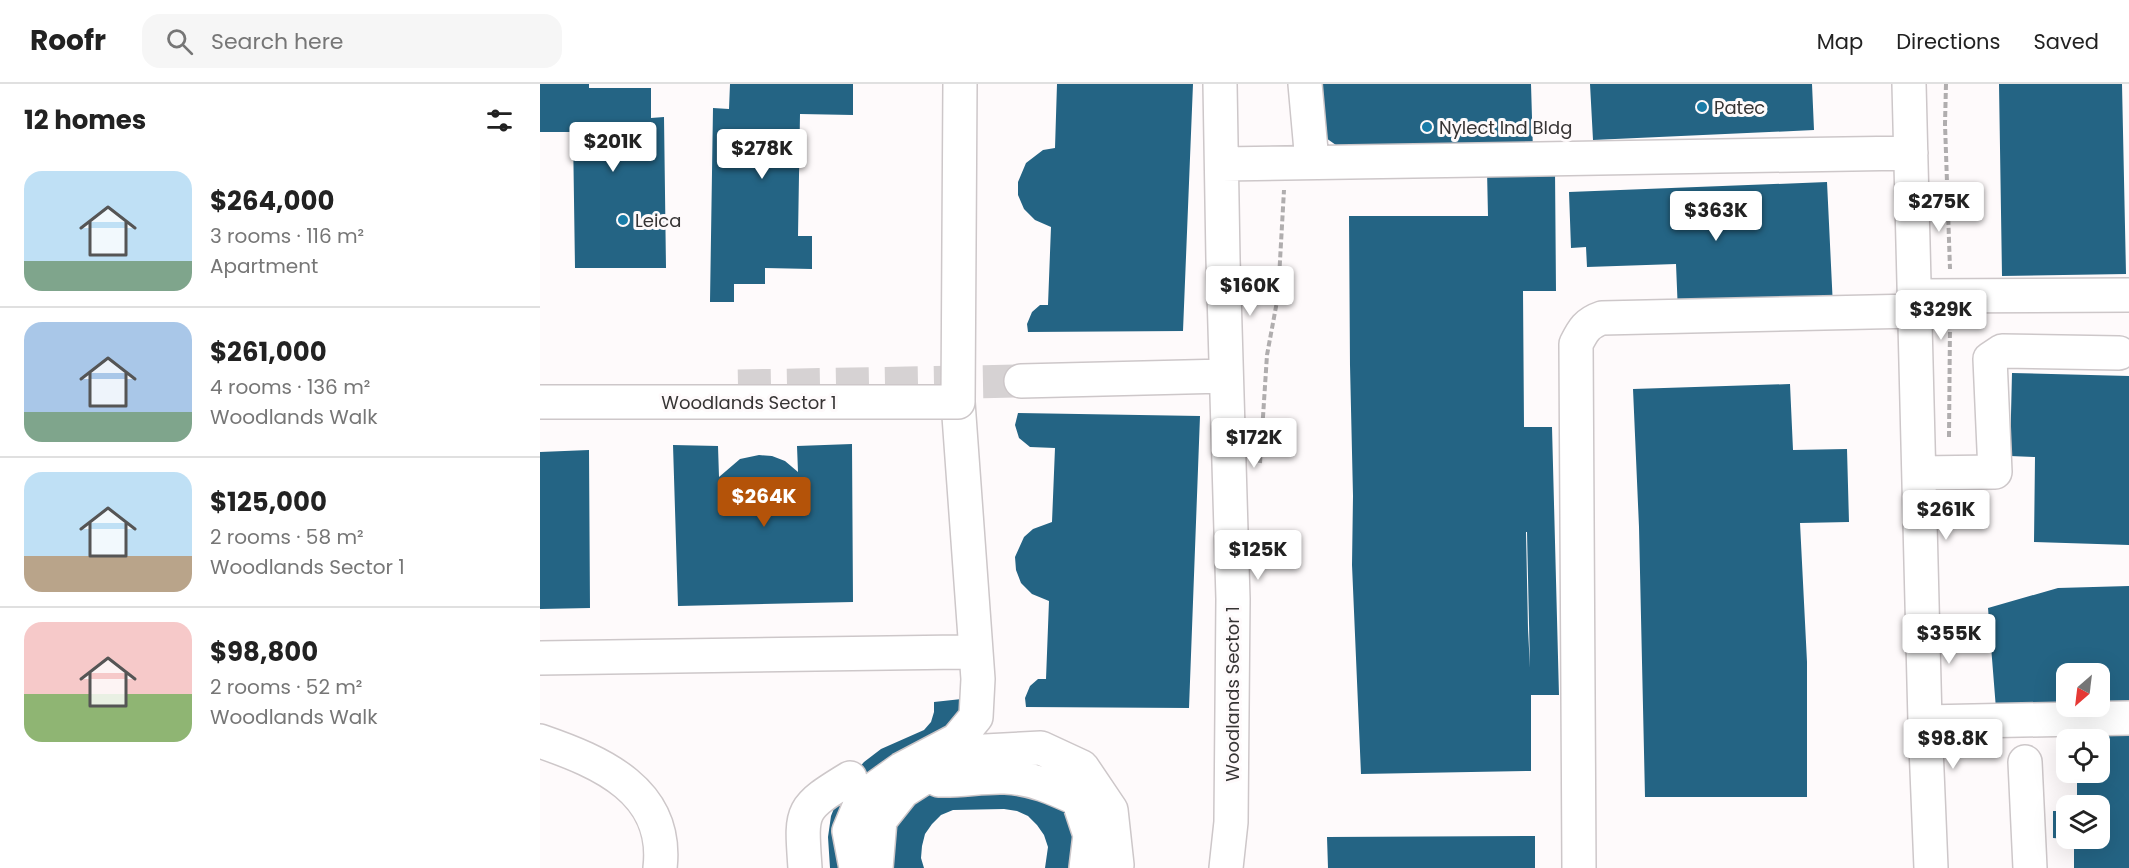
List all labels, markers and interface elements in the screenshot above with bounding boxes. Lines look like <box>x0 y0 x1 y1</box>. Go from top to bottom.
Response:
search box <box>142 14 562 68</box>
text: Roofr <box>30 21 106 60</box>
icon: search <box>163 25 196 58</box>
text: Search here <box>211 26 344 57</box>
text: Map <box>1817 27 1863 56</box>
text: Directions <box>1896 27 2000 56</box>
text: Saved <box>2033 27 2099 56</box>
place label: Patec <box>1714 95 1765 120</box>
marker: Patec <box>1695 100 1709 114</box>
text: 12 homes <box>24 102 146 138</box>
icon: filters <box>483 104 516 137</box>
place label: Nylect Ind Bldg <box>1439 115 1572 140</box>
marker: Nylect Ind Bldg <box>1420 120 1434 134</box>
pin: $201K <box>571 122 655 173</box>
text: $201K <box>583 127 643 155</box>
pin: $278K <box>720 129 804 180</box>
text: $278K <box>731 134 793 162</box>
pin: $275K <box>1897 182 1981 233</box>
text: $264,000 <box>210 183 334 219</box>
text: $275K <box>1908 187 1970 215</box>
pin: $363K <box>1674 191 1758 242</box>
icon: home <box>72 195 144 267</box>
text: $363K <box>1684 196 1748 224</box>
place label: Leica <box>635 208 681 233</box>
marker: Leica <box>616 213 630 227</box>
text: 3 rooms · 116 m² <box>210 222 364 250</box>
text: Apartment <box>210 252 318 280</box>
pin: $160K <box>1208 266 1292 317</box>
text: $160K <box>1220 271 1280 299</box>
pin: $329K <box>1899 290 1983 341</box>
text: $329K <box>1910 295 1972 323</box>
text: $261,000 <box>210 334 327 370</box>
icon: home <box>72 346 144 418</box>
text: 4 rooms · 136 m² <box>210 373 370 401</box>
street label: Woodlands Sector 1 <box>661 390 837 415</box>
text: Woodlands Walk <box>210 403 377 431</box>
pin: $172K <box>1212 418 1296 469</box>
text: $172K <box>1226 423 1282 451</box>
pin: $264K <box>722 477 806 528</box>
text: $264K <box>732 482 796 510</box>
text: $125,000 <box>210 484 327 520</box>
pin: $261K <box>1904 490 1988 541</box>
text: $261K <box>1917 495 1975 523</box>
icon: home <box>72 496 144 568</box>
text: 2 rooms · 58 m² <box>210 523 364 551</box>
pin: $125K <box>1216 530 1300 581</box>
text: $125K <box>1228 535 1288 563</box>
text: Woodlands Sector 1 <box>210 553 405 581</box>
street label: Woodlands Sector 1 <box>1220 606 1245 782</box>
pin: $355K <box>1907 614 1991 665</box>
text: $355K <box>1916 619 1982 647</box>
text: $98,800 <box>210 634 318 670</box>
icon: home <box>72 646 144 718</box>
north arrow <box>2056 663 2110 717</box>
map controls <box>2056 663 2110 849</box>
text: 2 rooms · 52 m² <box>210 673 362 701</box>
text: Woodlands Walk <box>210 703 377 731</box>
pin: $98.8K <box>1904 719 2002 770</box>
text: $98.8K <box>1918 724 1988 752</box>
button: locate <box>2056 729 2110 783</box>
button: layers <box>2056 795 2110 849</box>

